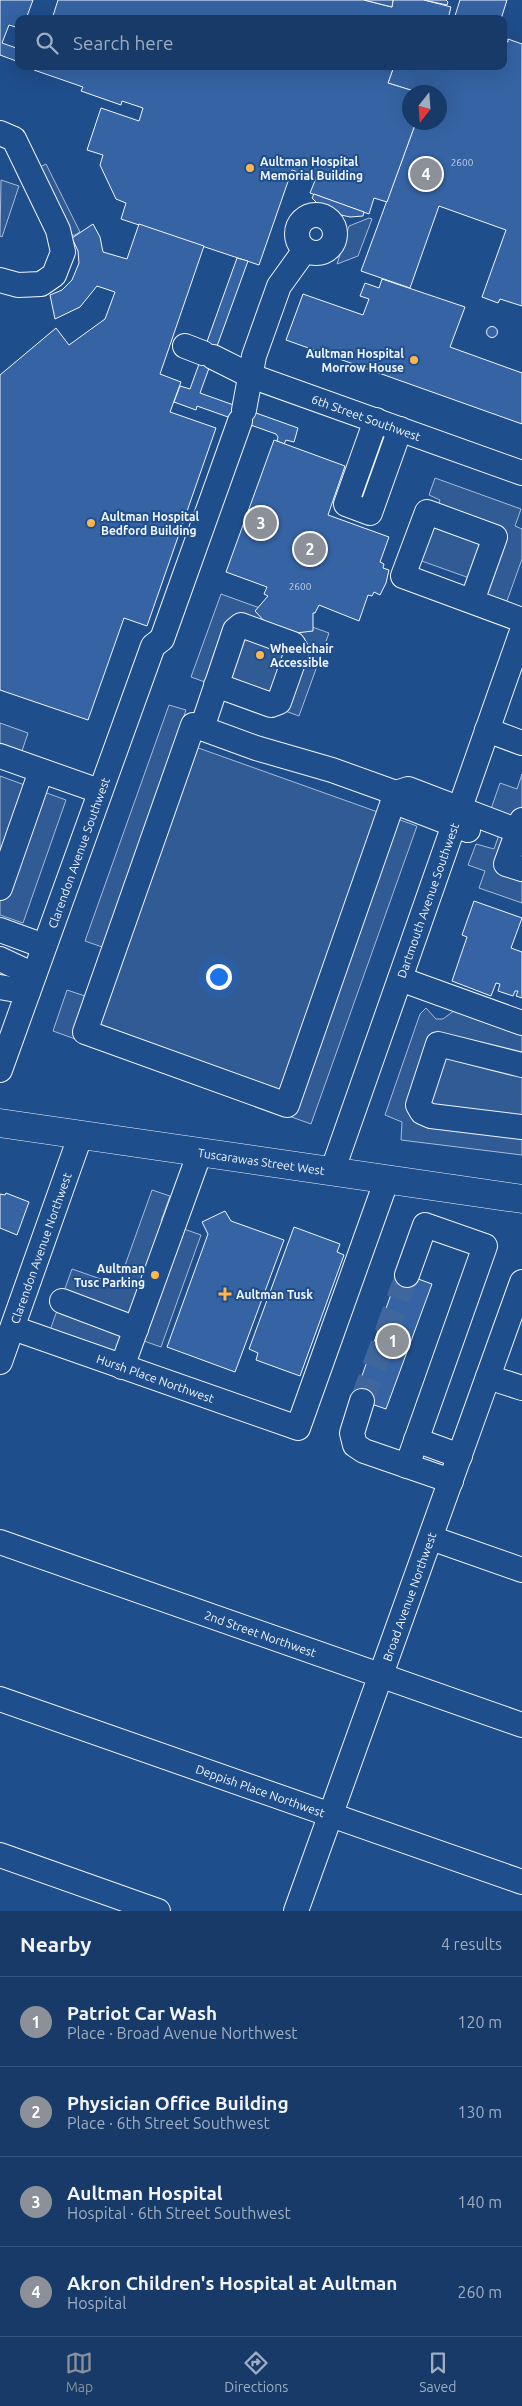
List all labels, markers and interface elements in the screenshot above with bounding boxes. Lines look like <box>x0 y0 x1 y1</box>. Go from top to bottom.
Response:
search box <box>15 15 507 70</box>
icon: search <box>33 29 61 57</box>
text: Search here <box>73 32 173 54</box>
north arrow <box>402 85 447 130</box>
place label: Aultman Hospital Memorial Building <box>260 155 363 182</box>
pin: 4 <box>410 155 442 193</box>
house number: 2600 <box>451 157 474 168</box>
marker: Aultman Hospital Memorial Building <box>244 162 256 174</box>
place label: Aultman Hospital Morrow House <box>306 347 404 374</box>
marker: Aultman Hospital Morrow House <box>408 354 420 366</box>
street label: 6th Street Southwest <box>310 392 423 443</box>
pin: 3 <box>245 504 277 542</box>
place label: Aultman Hospital Bedford Building <box>101 510 200 537</box>
marker: Aultman Hospital Bedford Building <box>85 517 97 529</box>
pin: 2 <box>294 530 326 568</box>
house number: 2600 <box>289 581 312 592</box>
place label: Wheelchair Accessible <box>270 642 334 669</box>
marker: Wheelchair Accessible <box>254 649 266 661</box>
street label: Clarendon Avenue Southwest <box>45 775 112 930</box>
street label: Dartmouth Avenue Southwest <box>394 821 461 979</box>
your location <box>206 964 232 990</box>
street label: Tuscarawas Street West <box>197 1145 326 1177</box>
street label: Clarendon Avenue Northwest <box>8 1171 73 1325</box>
place label: Aultman Tusc Parking <box>74 1262 145 1289</box>
marker: Aultman Tusc Parking <box>149 1269 161 1281</box>
marker: Aultman Tusk <box>218 1287 232 1301</box>
place label: Aultman Tusk <box>236 1288 313 1301</box>
pin: 1 <box>377 1322 409 1360</box>
street label: Hursh Place Northwest <box>95 1351 216 1405</box>
street label: Broad Avenue Northwest <box>380 1530 438 1663</box>
street label: 2nd Street Northwest <box>203 1608 318 1659</box>
street label: Deppish Place Northwest <box>194 1762 327 1819</box>
text: Nearby <box>20 1932 91 1956</box>
text: 4 results <box>441 1935 502 1953</box>
text: Patriot Car Wash <box>67 2002 217 2024</box>
text: 1 <box>31 2013 41 2031</box>
text: 120 m <box>457 2013 502 2031</box>
text: Place · Broad Avenue Northwest <box>67 2024 298 2042</box>
text: Physician Office Building <box>67 2092 289 2114</box>
text: 2 <box>31 2103 41 2121</box>
text: 130 m <box>457 2103 502 2121</box>
text: Place · 6th Street Southwest <box>67 2114 270 2132</box>
text: Aultman Hospital <box>67 2182 223 2204</box>
text: 3 <box>31 2193 41 2211</box>
text: 140 m <box>457 2193 502 2211</box>
text: Hospital · 6th Street Southwest <box>67 2204 291 2222</box>
text: Akron Children's Hospital at Aultman <box>67 2272 397 2294</box>
text: 4 <box>31 2283 41 2301</box>
text: 260 m <box>457 2283 502 2301</box>
text: Hospital <box>67 2294 126 2312</box>
tab: Map <box>65 2349 93 2395</box>
tab: Directions <box>224 2349 288 2395</box>
tab: Saved <box>419 2349 457 2395</box>

